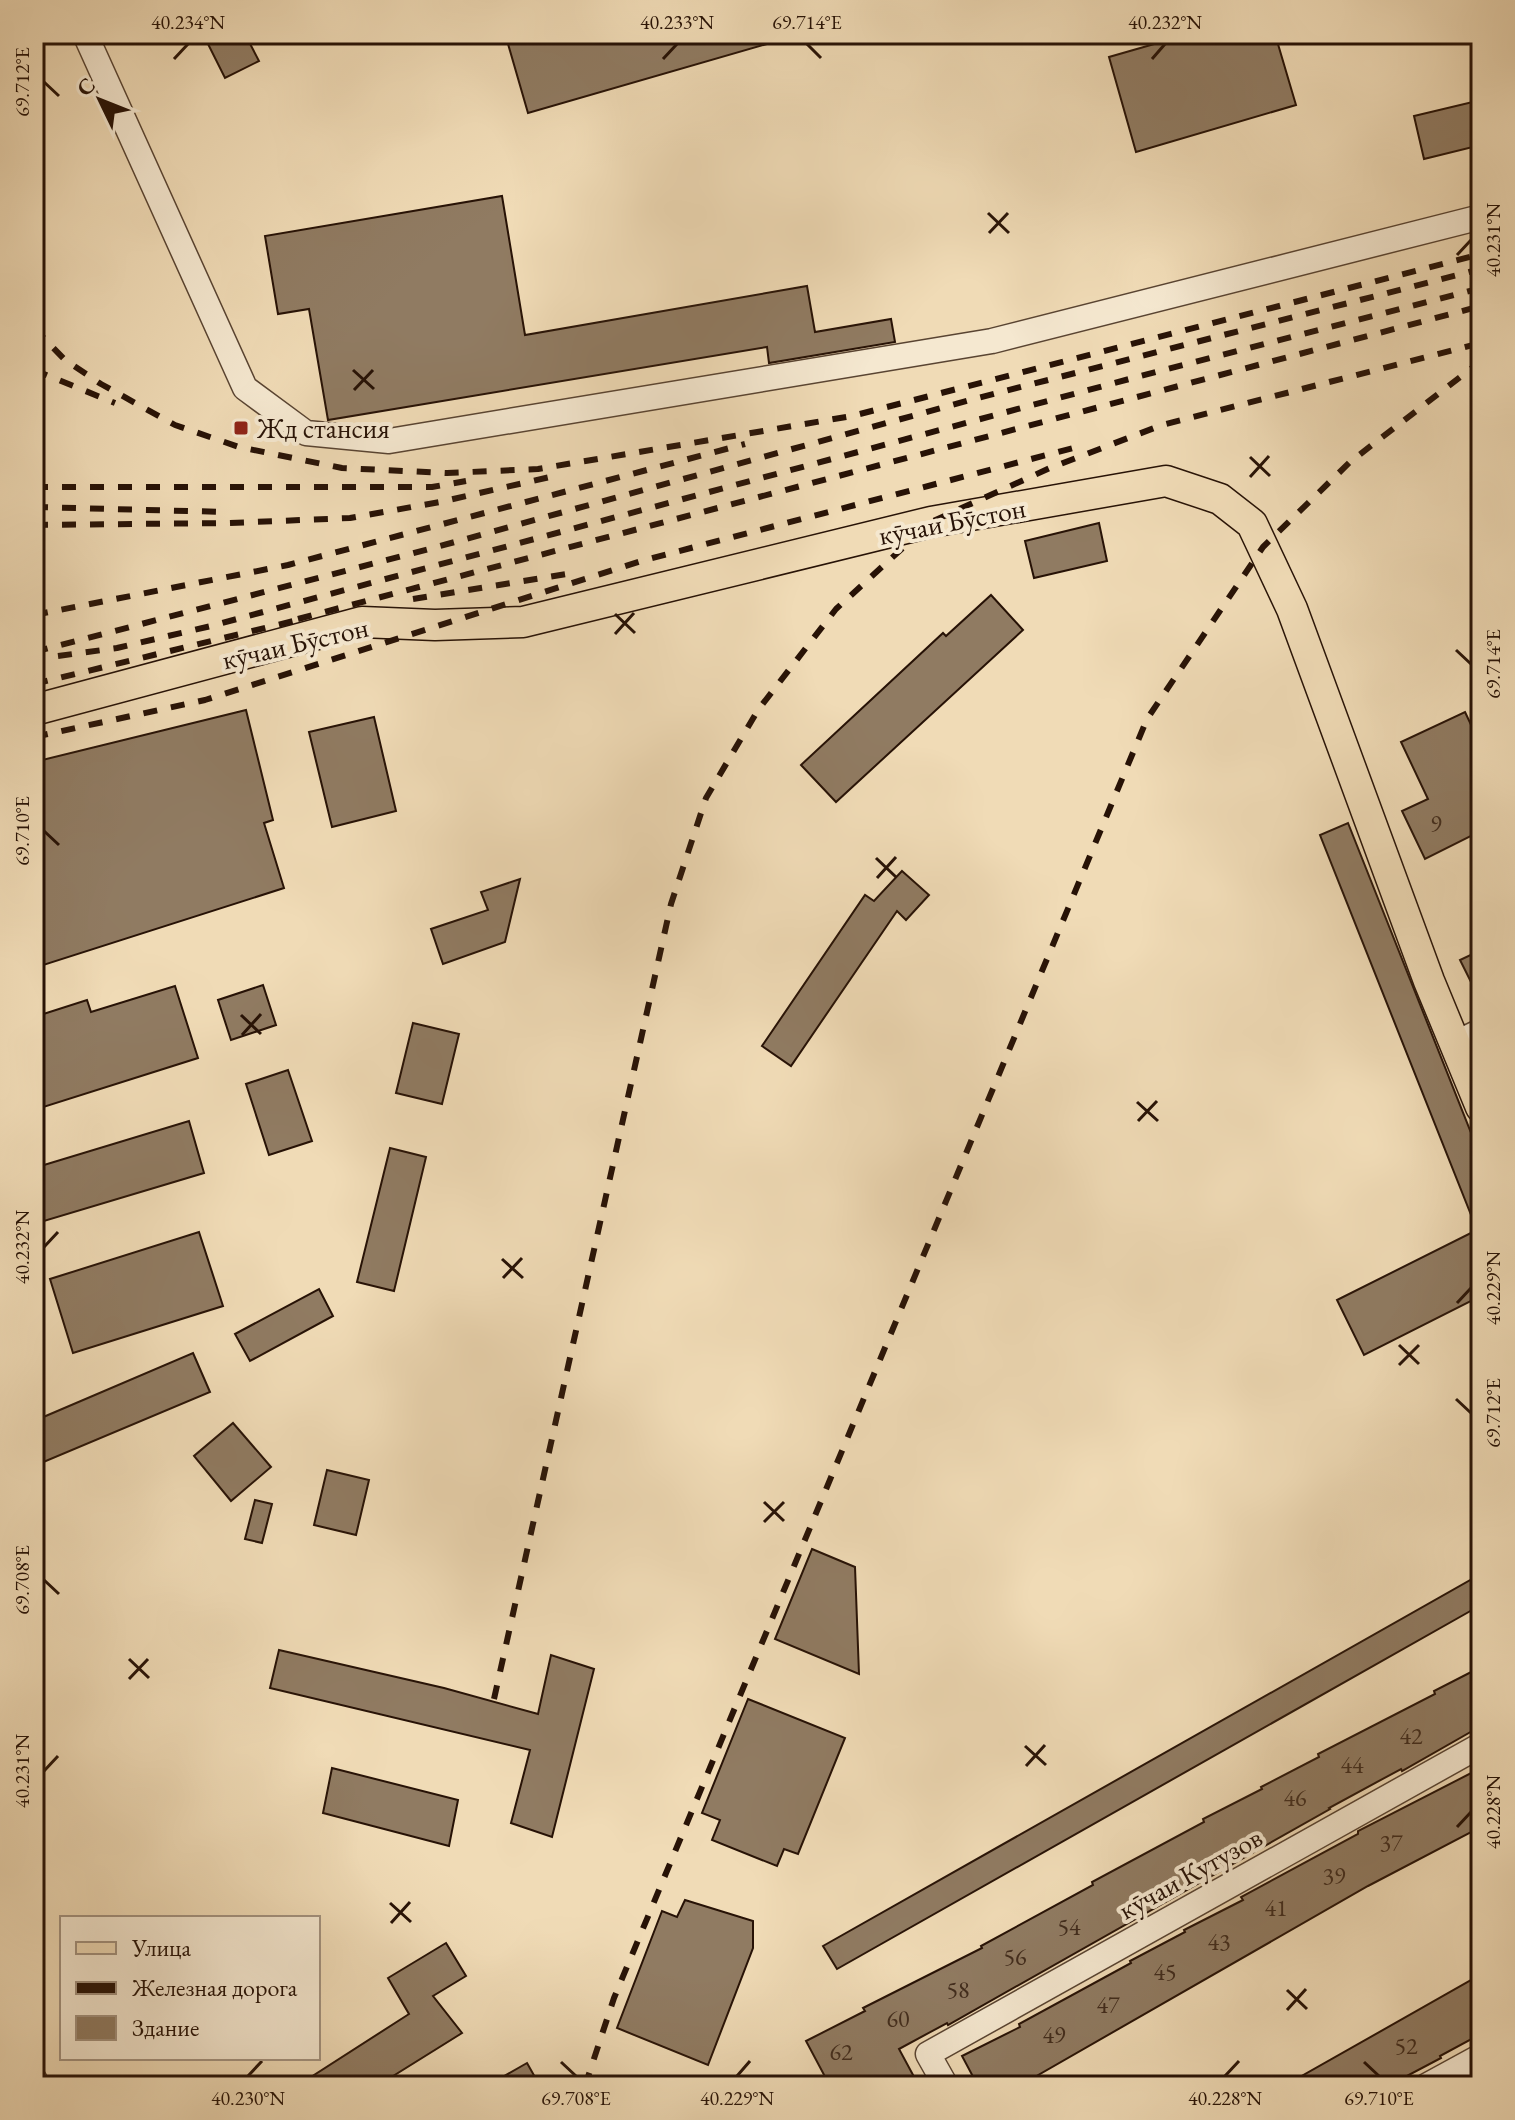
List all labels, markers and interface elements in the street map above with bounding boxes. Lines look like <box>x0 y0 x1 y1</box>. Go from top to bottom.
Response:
text: 40.234°N <box>151 9 225 35</box>
text: 40.233°N <box>640 9 714 35</box>
text: 69.714°E <box>772 9 842 35</box>
text: 40.232°N <box>1128 9 1202 35</box>
text: 69.712°E <box>9 47 35 117</box>
north arrow <box>60 60 140 140</box>
text: С <box>70 71 102 102</box>
text: 40.231°N <box>1480 203 1506 277</box>
place label: Жд стансия <box>256 410 390 446</box>
marker: Жд стансия <box>232 419 250 437</box>
street label: кӯчаи Бӯстон <box>875 489 1029 553</box>
street label: кӯчаи Бӯстон <box>218 609 372 677</box>
text: 69.714°E <box>1480 629 1506 699</box>
text: 69.710°E <box>9 796 35 866</box>
house number: 9 <box>1430 808 1442 839</box>
text: 40.232°N <box>9 1210 35 1284</box>
text: 40.229°N <box>1480 1251 1506 1325</box>
text: 69.712°E <box>1480 1378 1506 1448</box>
text: 69.708°E <box>9 1545 35 1615</box>
house number: 42 <box>1399 1720 1423 1751</box>
text: 40.231°N <box>9 1734 35 1808</box>
house number: 44 <box>1340 1749 1364 1780</box>
text: 40.228°N <box>1480 1775 1506 1849</box>
house number: 46 <box>1283 1782 1307 1813</box>
street label: кӯчаи Кутузов <box>1112 1819 1268 1927</box>
house number: 37 <box>1379 1827 1403 1858</box>
house number: 39 <box>1322 1860 1346 1891</box>
house number: 41 <box>1264 1892 1288 1923</box>
house number: 54 <box>1057 1911 1081 1942</box>
legend <box>60 1916 320 2060</box>
house number: 43 <box>1207 1926 1231 1957</box>
text: Улица <box>131 1932 191 1963</box>
house number: 56 <box>1003 1941 1027 1972</box>
house number: 45 <box>1153 1956 1177 1987</box>
text: Железная дорога <box>131 1972 298 2003</box>
house number: 58 <box>946 1974 970 2005</box>
house number: 47 <box>1096 1989 1120 2020</box>
house number: 60 <box>886 2003 910 2034</box>
text: Здание <box>132 2012 199 2043</box>
house number: 49 <box>1042 2019 1066 2050</box>
house number: 52 <box>1394 2030 1418 2061</box>
house number: 62 <box>829 2036 853 2067</box>
text: 40.230°N <box>211 2085 285 2111</box>
text: 69.708°E <box>541 2085 611 2111</box>
text: 40.229°N <box>700 2085 774 2111</box>
text: 40.228°N <box>1188 2085 1262 2111</box>
text: 69.710°E <box>1344 2085 1414 2111</box>

